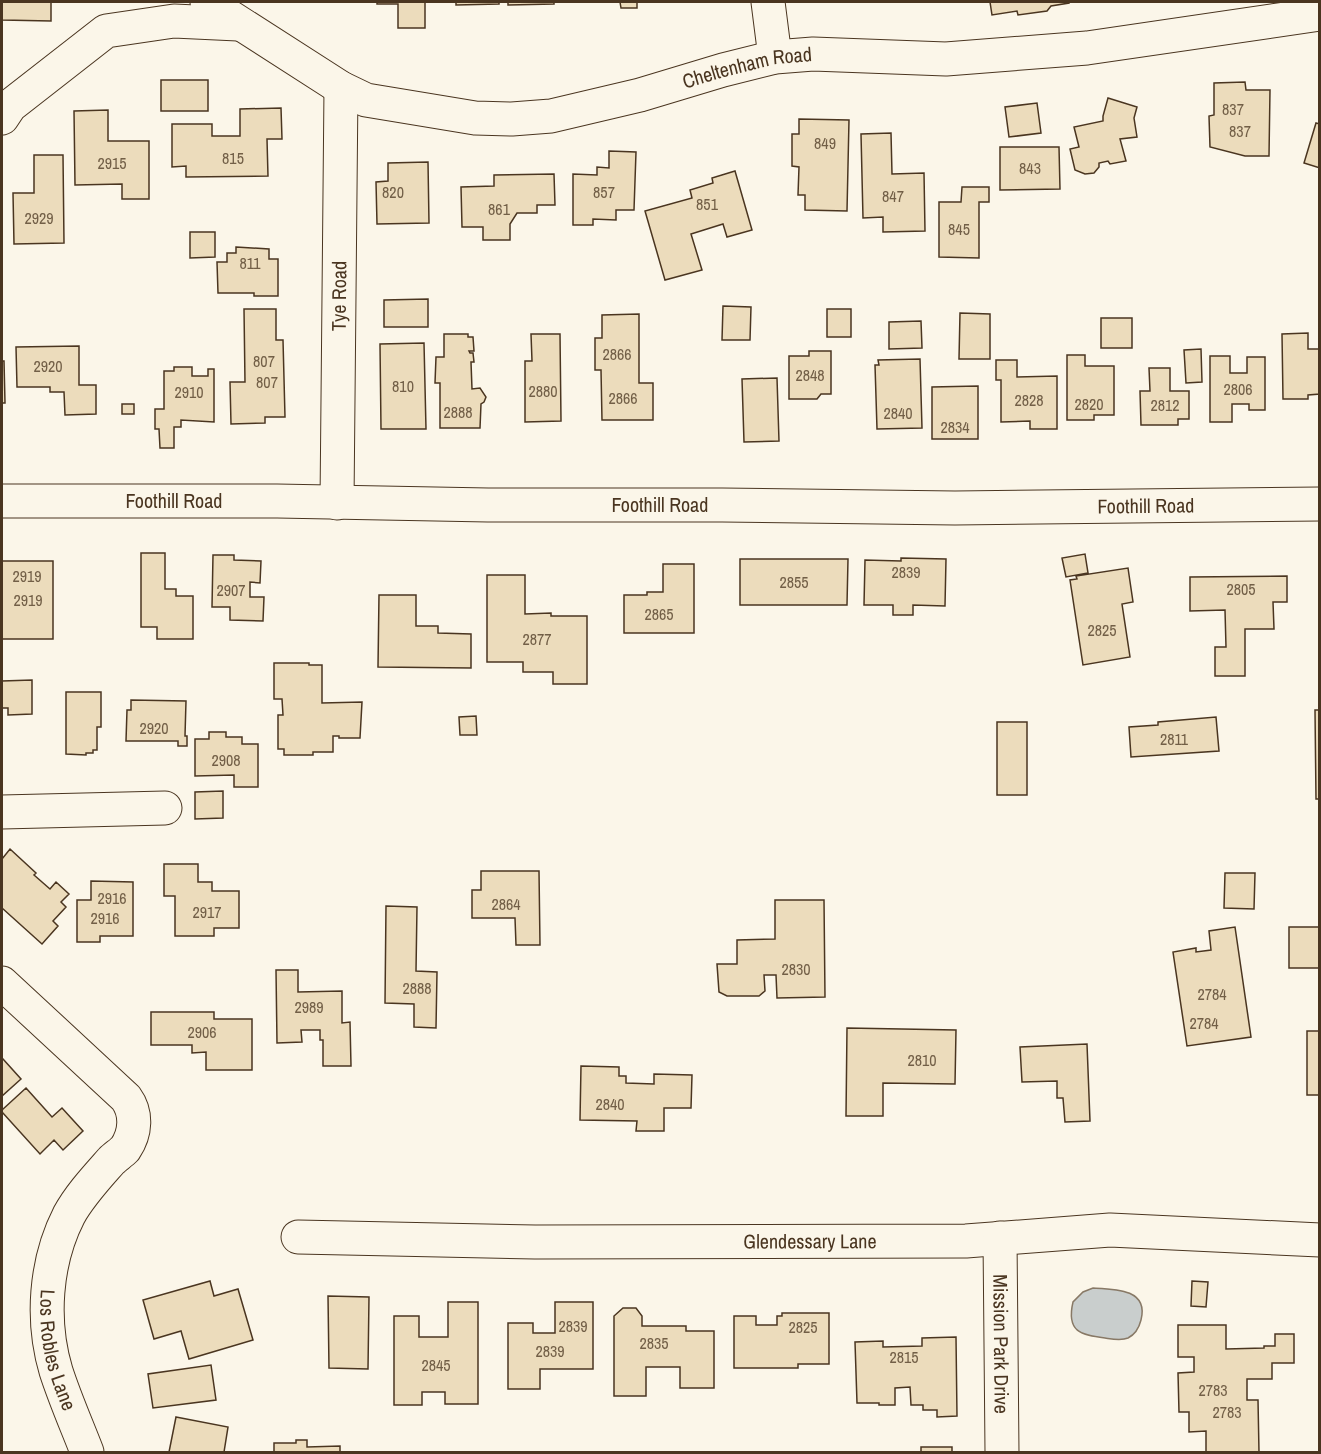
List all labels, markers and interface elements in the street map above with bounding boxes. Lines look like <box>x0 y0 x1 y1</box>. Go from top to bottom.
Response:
street label: Cheltenham Road <box>679 40 813 95</box>
house number: 837 <box>1222 98 1244 120</box>
house number: 837 <box>1229 120 1251 142</box>
house number: 849 <box>814 132 836 154</box>
house number: 815 <box>222 147 244 169</box>
house number: 2915 <box>97 152 127 174</box>
house number: 843 <box>1019 157 1041 179</box>
house number: 820 <box>382 181 404 203</box>
house number: 857 <box>593 181 615 203</box>
house number: 847 <box>882 185 904 207</box>
house number: 851 <box>696 193 719 215</box>
house number: 861 <box>488 198 511 220</box>
house number: 2929 <box>24 207 54 229</box>
house number: 845 <box>948 218 970 240</box>
house number: 811 <box>240 252 261 274</box>
street label: Tye Road <box>325 261 352 331</box>
house number: 2866 <box>602 343 632 365</box>
house number: 807 <box>253 350 275 372</box>
house number: 2920 <box>33 355 63 377</box>
house number: 2848 <box>795 364 825 386</box>
house number: 807 <box>256 371 278 393</box>
house number: 810 <box>392 375 414 397</box>
house number: 2806 <box>1223 378 1253 400</box>
house number: 2880 <box>528 380 558 402</box>
house number: 2910 <box>174 381 204 403</box>
house number: 2866 <box>608 387 638 409</box>
house number: 2828 <box>1014 389 1044 411</box>
house number: 2820 <box>1074 393 1104 415</box>
house number: 2812 <box>1150 394 1180 416</box>
house number: 2888 <box>443 401 473 423</box>
house number: 2840 <box>883 402 913 424</box>
house number: 2834 <box>940 416 970 438</box>
street label: Foothill Road <box>126 487 222 514</box>
street label: Foothill Road <box>612 491 708 518</box>
street label: Foothill Road <box>1097 491 1194 519</box>
house number: 2839 <box>891 561 921 583</box>
house number: 2919 <box>12 565 42 587</box>
house number: 2855 <box>779 571 809 593</box>
house number: 2805 <box>1226 578 1256 600</box>
house number: 2907 <box>216 579 246 601</box>
house number: 2919 <box>13 589 43 611</box>
house number: 2865 <box>644 603 674 625</box>
house number: 2825 <box>1087 619 1117 641</box>
house number: 2877 <box>522 628 552 650</box>
house number: 2920 <box>139 717 169 739</box>
house number: 2811 <box>1160 728 1189 750</box>
house number: 2908 <box>211 749 241 771</box>
house number: 2916 <box>97 887 127 909</box>
house number: 2864 <box>491 893 521 915</box>
house number: 2917 <box>192 901 222 923</box>
house number: 2916 <box>90 907 120 929</box>
house number: 2830 <box>781 958 811 980</box>
house number: 2888 <box>402 977 432 999</box>
house number: 2784 <box>1197 983 1227 1005</box>
house number: 2989 <box>294 996 324 1018</box>
house number: 2784 <box>1189 1012 1219 1034</box>
house number: 2906 <box>187 1021 217 1043</box>
house number: 2810 <box>907 1049 937 1071</box>
house number: 2840 <box>595 1093 625 1115</box>
street label: Glendessary Lane <box>743 1227 877 1255</box>
street label: Mission Park Drive <box>987 1274 1016 1414</box>
street label: Los Robles Lane <box>34 1289 83 1414</box>
house number: 2839 <box>558 1315 588 1337</box>
house number: 2825 <box>788 1316 818 1338</box>
house number: 2835 <box>639 1332 669 1354</box>
house number: 2839 <box>535 1340 565 1362</box>
house number: 2815 <box>889 1346 919 1368</box>
house number: 2845 <box>421 1354 451 1376</box>
house number: 2783 <box>1198 1379 1228 1401</box>
house number: 2783 <box>1212 1401 1242 1423</box>

